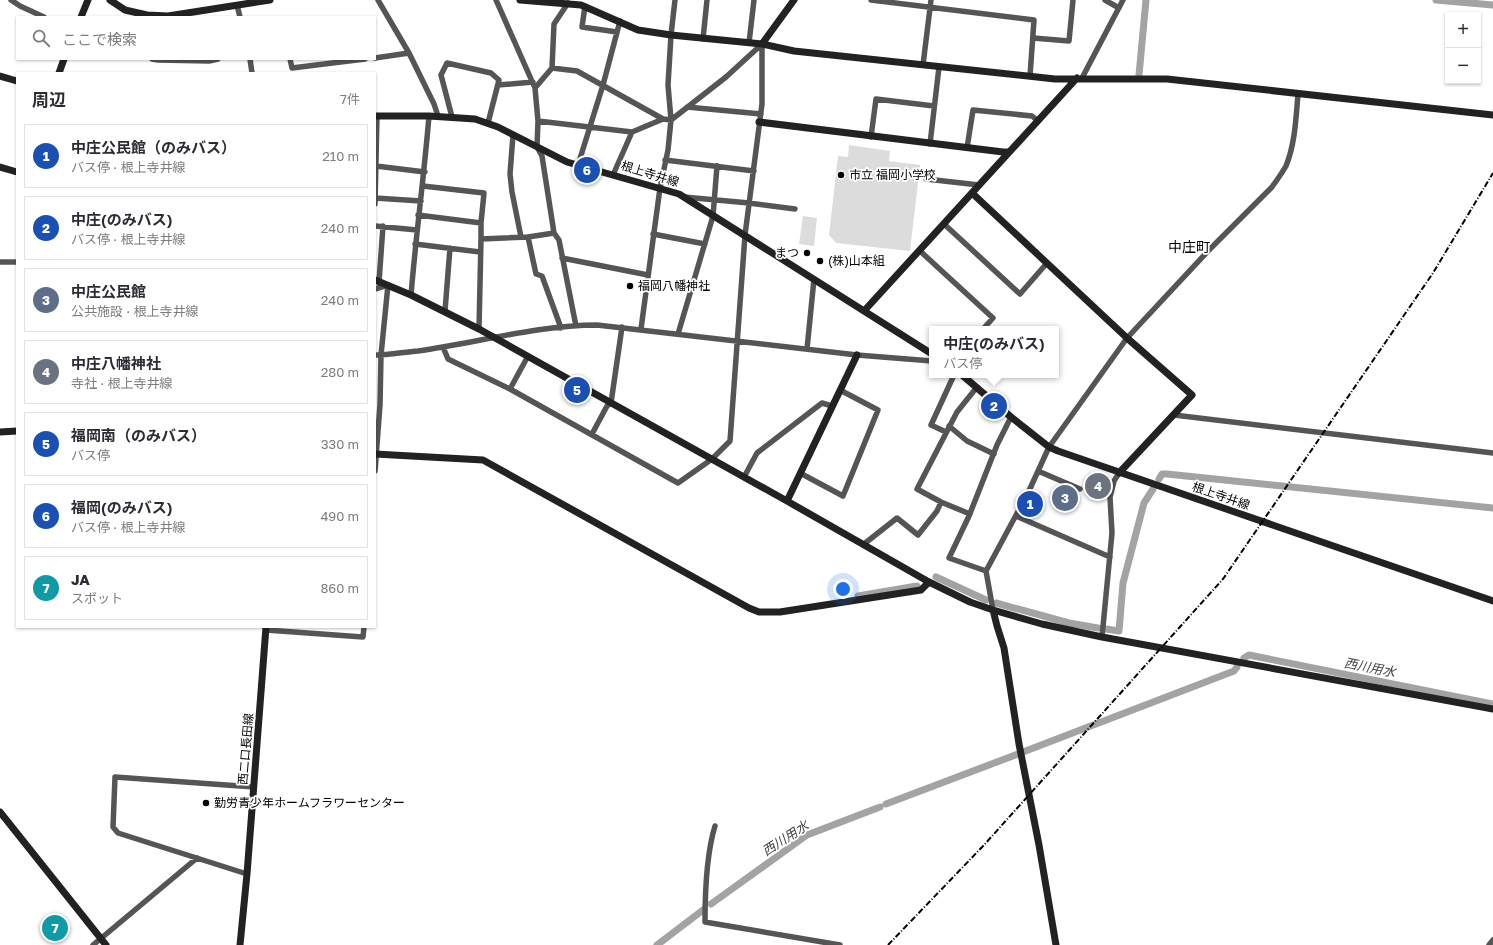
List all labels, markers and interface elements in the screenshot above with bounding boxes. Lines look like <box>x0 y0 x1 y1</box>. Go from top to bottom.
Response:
map controls <box>1445 12 1481 84</box>
button: + <box>1445 12 1481 48</box>
search box <box>16 16 376 60</box>
icon: search <box>30 27 52 49</box>
text: ここで検索 <box>62 30 137 48</box>
button: − <box>1445 48 1481 84</box>
text: 周辺 <box>32 89 66 110</box>
text: 7件 <box>340 91 360 107</box>
text: 中庄公民館（のみバス） <box>71 138 236 156</box>
text: 1 <box>43 148 49 164</box>
text: 210 m <box>322 148 359 164</box>
pin: 6 <box>574 155 600 185</box>
street label: 根上寺井線 <box>619 158 681 189</box>
text: バス停 · 根上寺井線 <box>71 159 185 175</box>
place label: 市立 福岡小学校 <box>849 167 936 182</box>
marker: 市立 福岡小学校 <box>836 170 846 180</box>
text: 中庄(のみバス) <box>71 210 172 228</box>
text: 2 <box>42 220 50 236</box>
text: 240 m <box>321 220 359 236</box>
text: バス停 · 根上寺井線 <box>71 231 185 247</box>
district label: 中庄町 <box>1168 238 1210 255</box>
place label: まつ <box>775 245 799 260</box>
marker: まつ <box>802 248 812 258</box>
place label: (株)山本組 <box>828 253 885 268</box>
marker: (株)山本組 <box>815 256 825 266</box>
place label: 福岡八幡神社 <box>638 278 710 293</box>
marker: 福岡八幡神社 <box>625 281 635 291</box>
text: 中庄公民館 <box>71 282 146 300</box>
text: 3 <box>42 292 50 308</box>
text: 240 m <box>321 292 359 308</box>
text: 公共施設 · 根上寺井線 <box>71 303 198 319</box>
popup <box>929 326 1059 378</box>
text: 中庄(のみバス) <box>943 334 1045 352</box>
text: 中庄八幡神社 <box>71 354 161 372</box>
text: バス停 <box>943 355 982 371</box>
text: 4 <box>42 364 50 380</box>
text: 280 m <box>321 364 359 380</box>
text: 寺社 · 根上寺井線 <box>71 375 172 391</box>
pin: 5 <box>564 375 590 405</box>
pin: 2 <box>981 391 1007 421</box>
text: 福岡南（のみバス） <box>71 426 206 444</box>
text: 5 <box>42 436 50 452</box>
text: 330 m <box>321 436 359 452</box>
text: バス停 <box>71 447 110 463</box>
pin: 4 <box>1085 471 1111 501</box>
street label: 根上寺井線 <box>1190 479 1252 512</box>
pin: 3 <box>1052 483 1078 513</box>
pin: 1 <box>1017 489 1043 519</box>
text: 福岡(のみバス) <box>71 498 172 516</box>
text: 6 <box>42 508 50 524</box>
text: 490 m <box>320 508 359 524</box>
text: バス停 · 根上寺井線 <box>71 519 185 535</box>
text: JA <box>71 570 90 588</box>
your location <box>833 579 853 599</box>
text: 7 <box>42 580 50 596</box>
text: 860 m <box>320 580 359 596</box>
text: スポット <box>71 590 123 606</box>
water label: 西川用水 <box>1343 654 1399 680</box>
street label: 西二口長田線 <box>235 712 256 785</box>
place label: 勤労青少年ホームフラワーセンター <box>214 795 405 810</box>
marker: 勤労青少年ホームフラワーセンター <box>201 798 211 808</box>
water label: 西川用水 <box>759 816 813 859</box>
pin: 7 <box>42 913 68 943</box>

